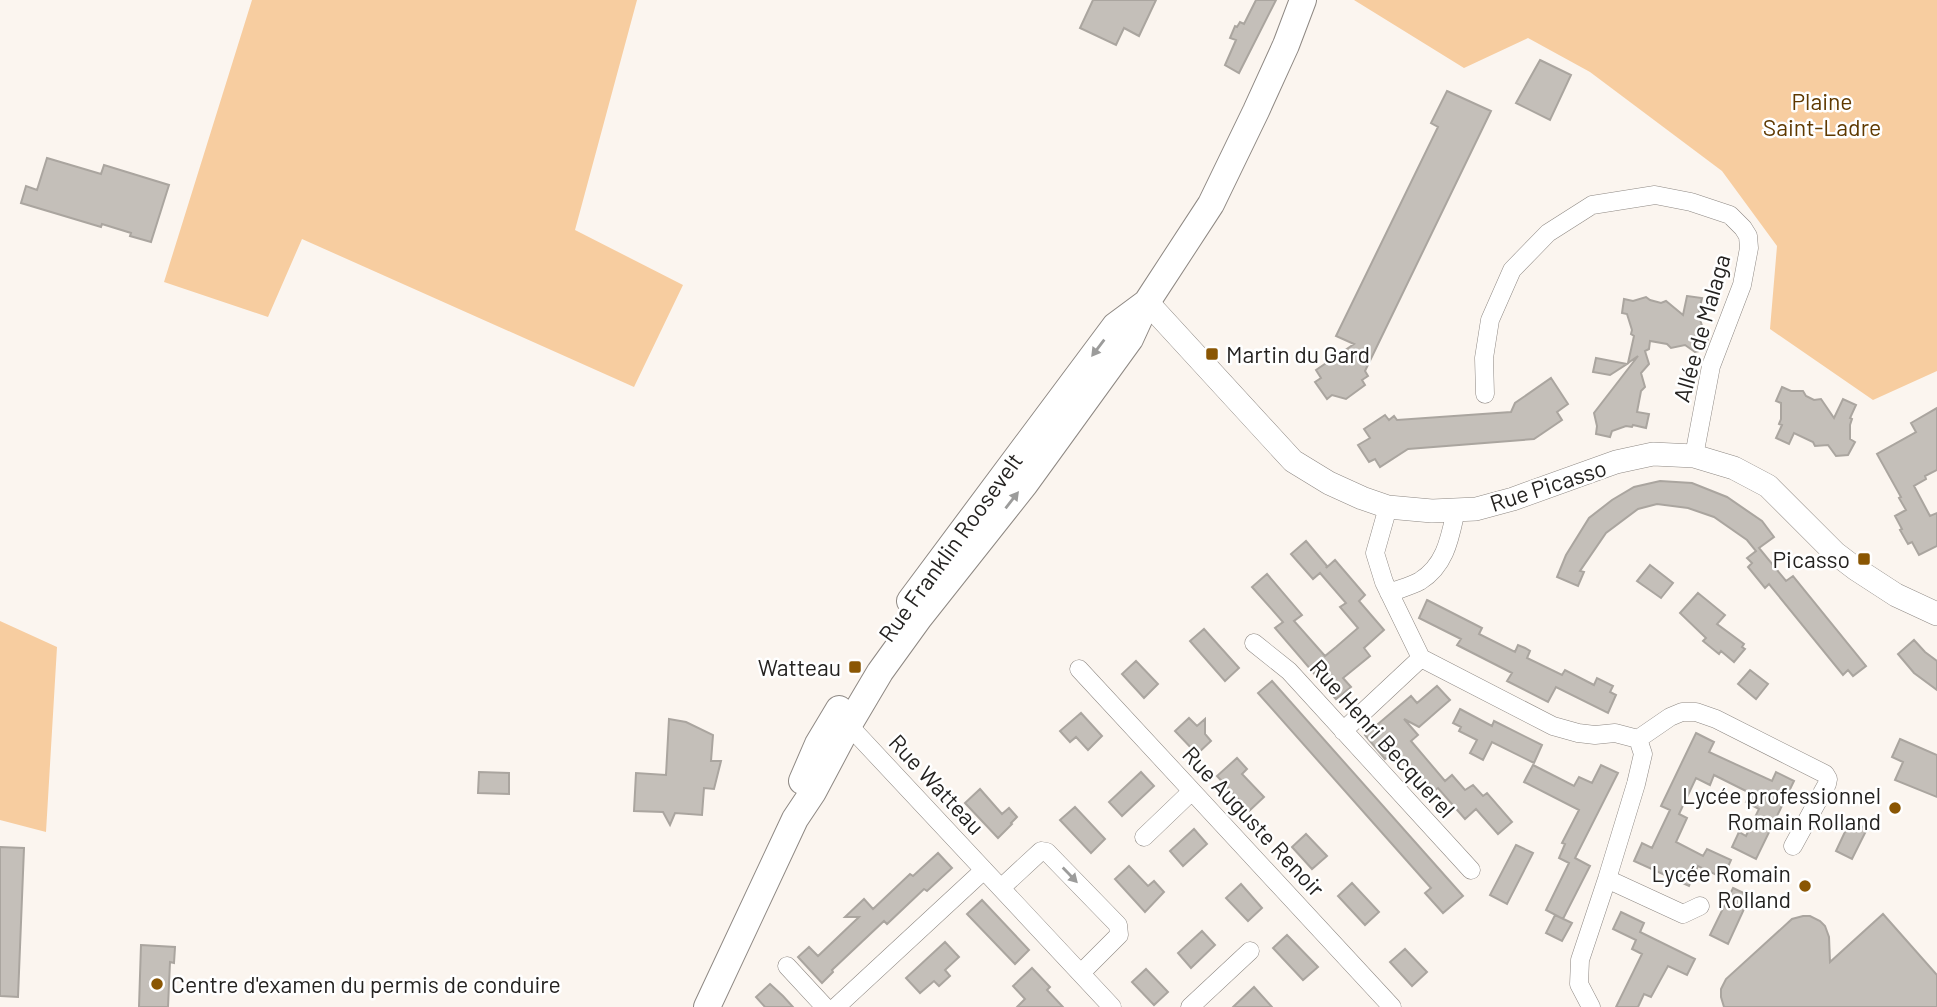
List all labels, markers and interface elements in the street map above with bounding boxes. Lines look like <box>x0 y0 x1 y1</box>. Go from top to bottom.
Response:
park label: Plaine Saint-Ladre <box>1763 87 1881 141</box>
street label: Allée de Malaga <box>1667 251 1735 405</box>
one-way arrow <box>1090 339 1105 357</box>
place label: Martin du Gard <box>1226 340 1370 368</box>
marker: Martin du Gard <box>1204 346 1220 362</box>
street label: Rue Franklin Roosevelt <box>872 447 1028 647</box>
street label: Rue Picasso <box>1486 453 1610 517</box>
one-way arrow <box>1005 491 1020 509</box>
place label: Picasso <box>1772 545 1850 573</box>
marker: Picasso <box>1856 551 1872 567</box>
place label: Watteau <box>758 653 841 681</box>
street label: Rue Henri Becquerel <box>1305 653 1461 823</box>
marker: Watteau <box>847 659 863 675</box>
street label: Rue Watteau <box>884 728 990 840</box>
street label: Rue Auguste Renoir <box>1177 740 1331 902</box>
place label: Lycée professionnel Romain Rolland <box>1682 781 1881 835</box>
marker: Lycée professionnel Romain Rolland <box>1887 800 1903 816</box>
place label: Lycée Romain Rolland <box>1651 859 1791 913</box>
one-way arrow <box>1061 866 1077 883</box>
marker: Lycée Romain Rolland <box>1797 878 1813 894</box>
place label: Centre d'examen du permis de conduire <box>171 970 561 998</box>
marker: Centre d'examen du permis de conduire <box>149 976 165 992</box>

